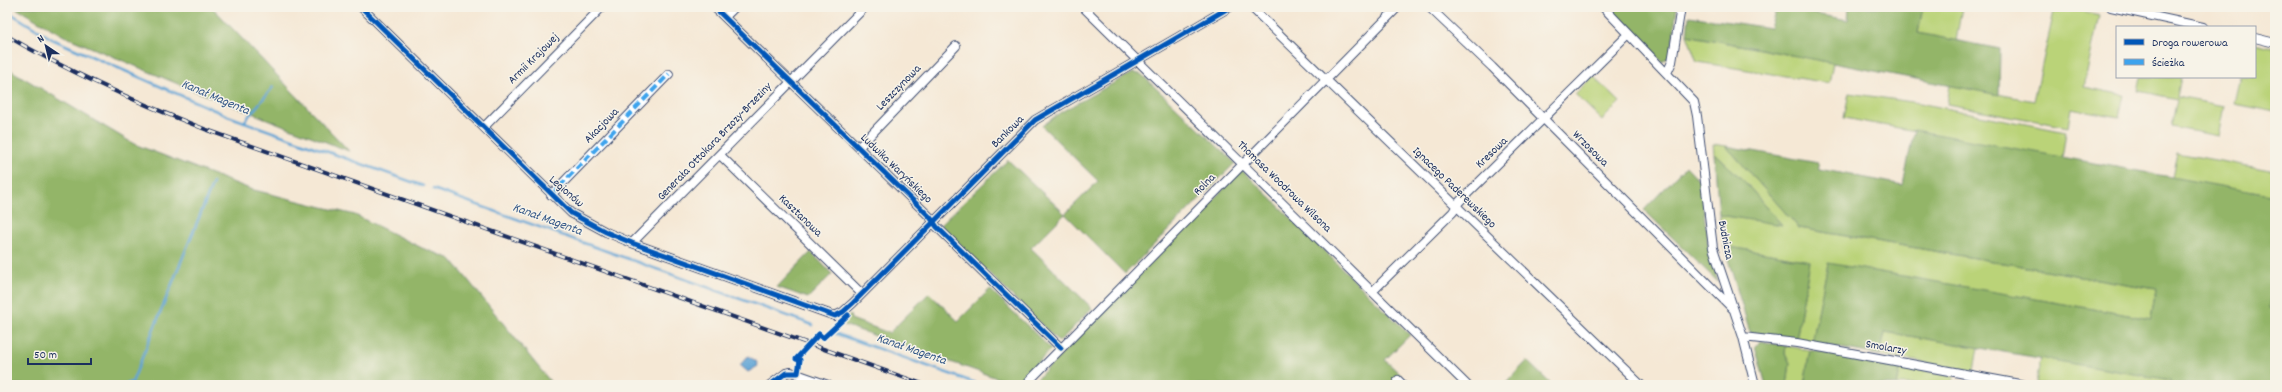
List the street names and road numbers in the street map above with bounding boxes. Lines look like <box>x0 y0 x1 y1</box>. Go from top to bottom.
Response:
street label: Armii Krajowej <box>504 29 564 89</box>
street label: Leszczynowa <box>873 61 926 115</box>
street label: Generała Ottokara Brzozy-Brzeziny <box>654 78 777 205</box>
street label: Akacjowa <box>581 104 624 148</box>
street label: Bankowa <box>988 111 1029 152</box>
street label: Wrzosowa <box>1568 127 1612 171</box>
street label: Ludwika Waryńskiego <box>856 130 936 208</box>
street label: Kresowa <box>1472 133 1512 173</box>
street label: Thomasa Woodrowa Wilsona <box>1233 137 1335 237</box>
street label: Ignacego Paderewskiego <box>1408 143 1500 233</box>
street label: Rolna <box>1190 170 1220 200</box>
street label: Legionów <box>545 172 587 212</box>
street label: Kasztanowa <box>774 191 826 241</box>
street label: Budnicza <box>1713 219 1737 261</box>
street label: Smolarzy <box>1864 336 1909 360</box>

